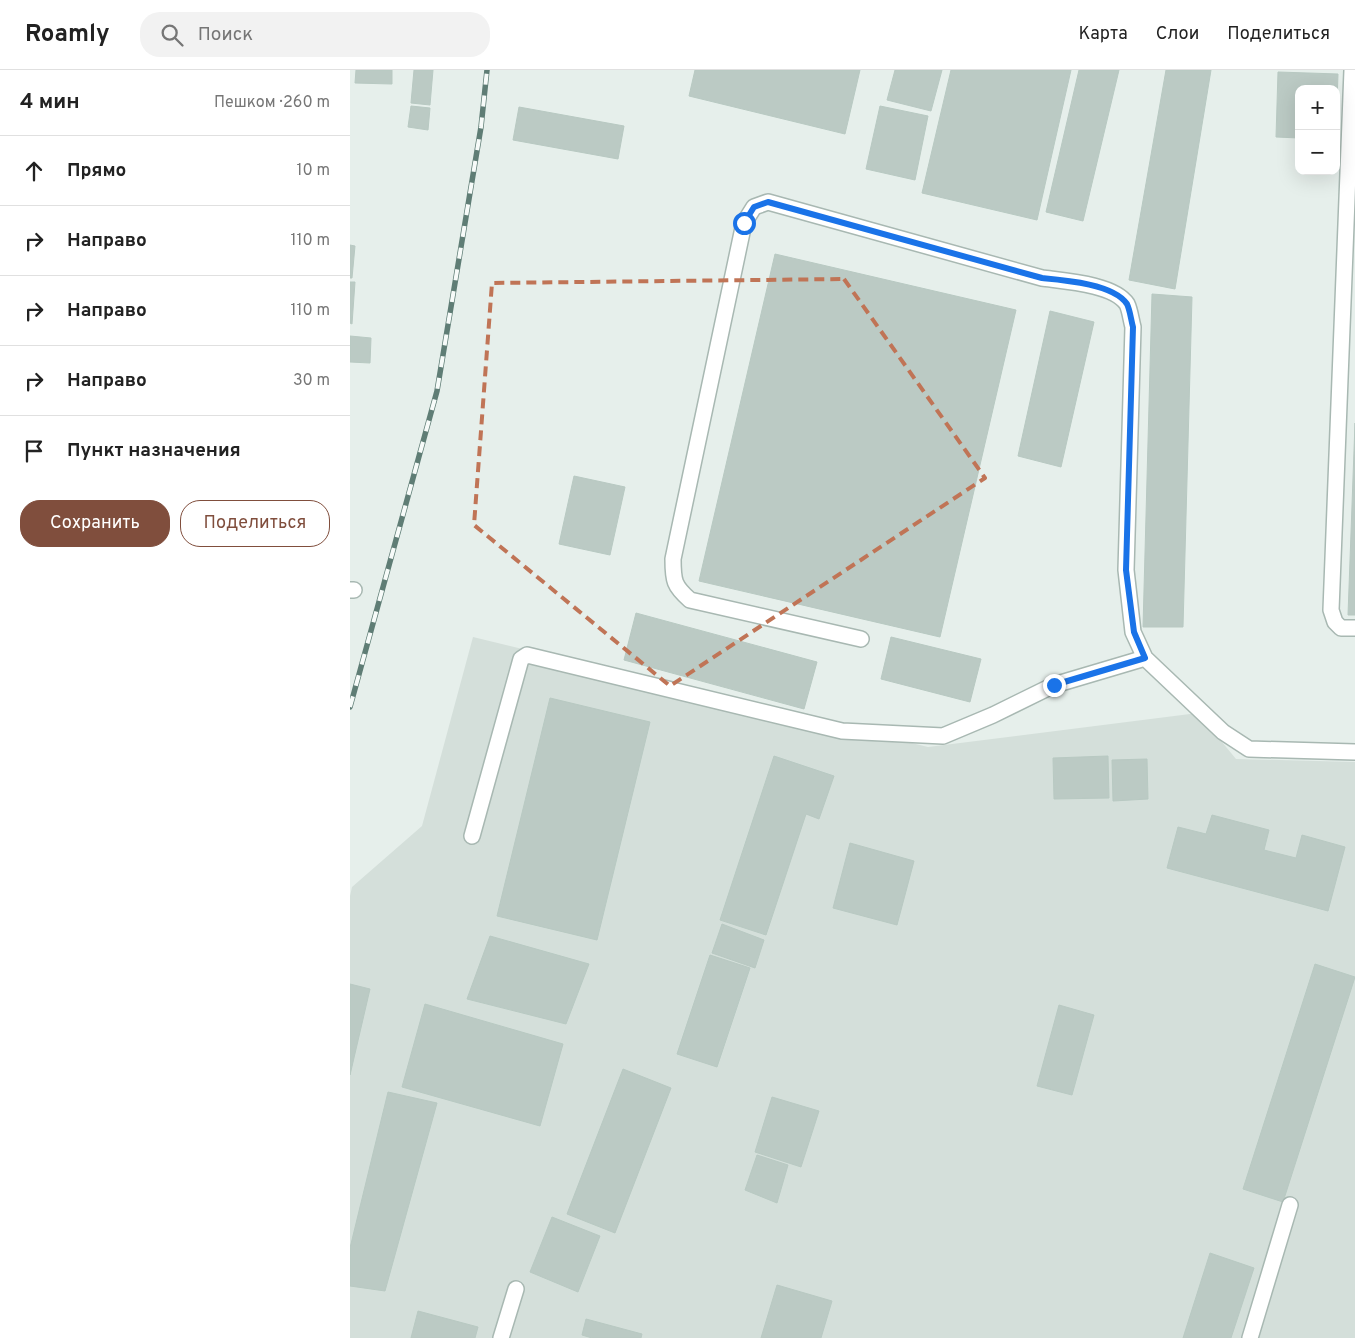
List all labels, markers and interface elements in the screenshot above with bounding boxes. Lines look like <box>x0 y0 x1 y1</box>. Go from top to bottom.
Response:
search box <box>140 12 490 57</box>
text: Roamly <box>25 20 110 50</box>
icon: search <box>158 21 186 49</box>
text: Поиск <box>198 23 253 47</box>
text: Карта <box>1078 23 1128 46</box>
text: Слои <box>1156 23 1199 46</box>
text: Поделиться <box>1227 23 1330 46</box>
map controls <box>1295 85 1340 175</box>
button: + <box>1295 85 1340 130</box>
text: 4 мин <box>20 89 80 116</box>
text: Пешком · 260 m <box>214 93 330 113</box>
button: − <box>1295 130 1340 175</box>
icon: ahead <box>20 157 48 185</box>
text: Прямо <box>67 159 126 183</box>
text: 10 m <box>296 161 330 181</box>
route start <box>733 212 756 235</box>
icon: right <box>20 227 48 255</box>
text: Направо <box>67 229 147 253</box>
text: 110 m <box>290 231 330 251</box>
icon: right <box>20 297 48 325</box>
text: Направо <box>67 299 147 323</box>
text: 110 m <box>290 301 330 321</box>
icon: right <box>20 367 48 395</box>
text: Направо <box>67 369 147 393</box>
text: 30 m <box>293 371 330 391</box>
icon: arrive <box>20 437 48 465</box>
text: Пункт назначения <box>67 439 241 463</box>
button: Сохранить <box>20 500 170 547</box>
button: Поделиться <box>180 500 330 547</box>
route end <box>1043 674 1066 697</box>

